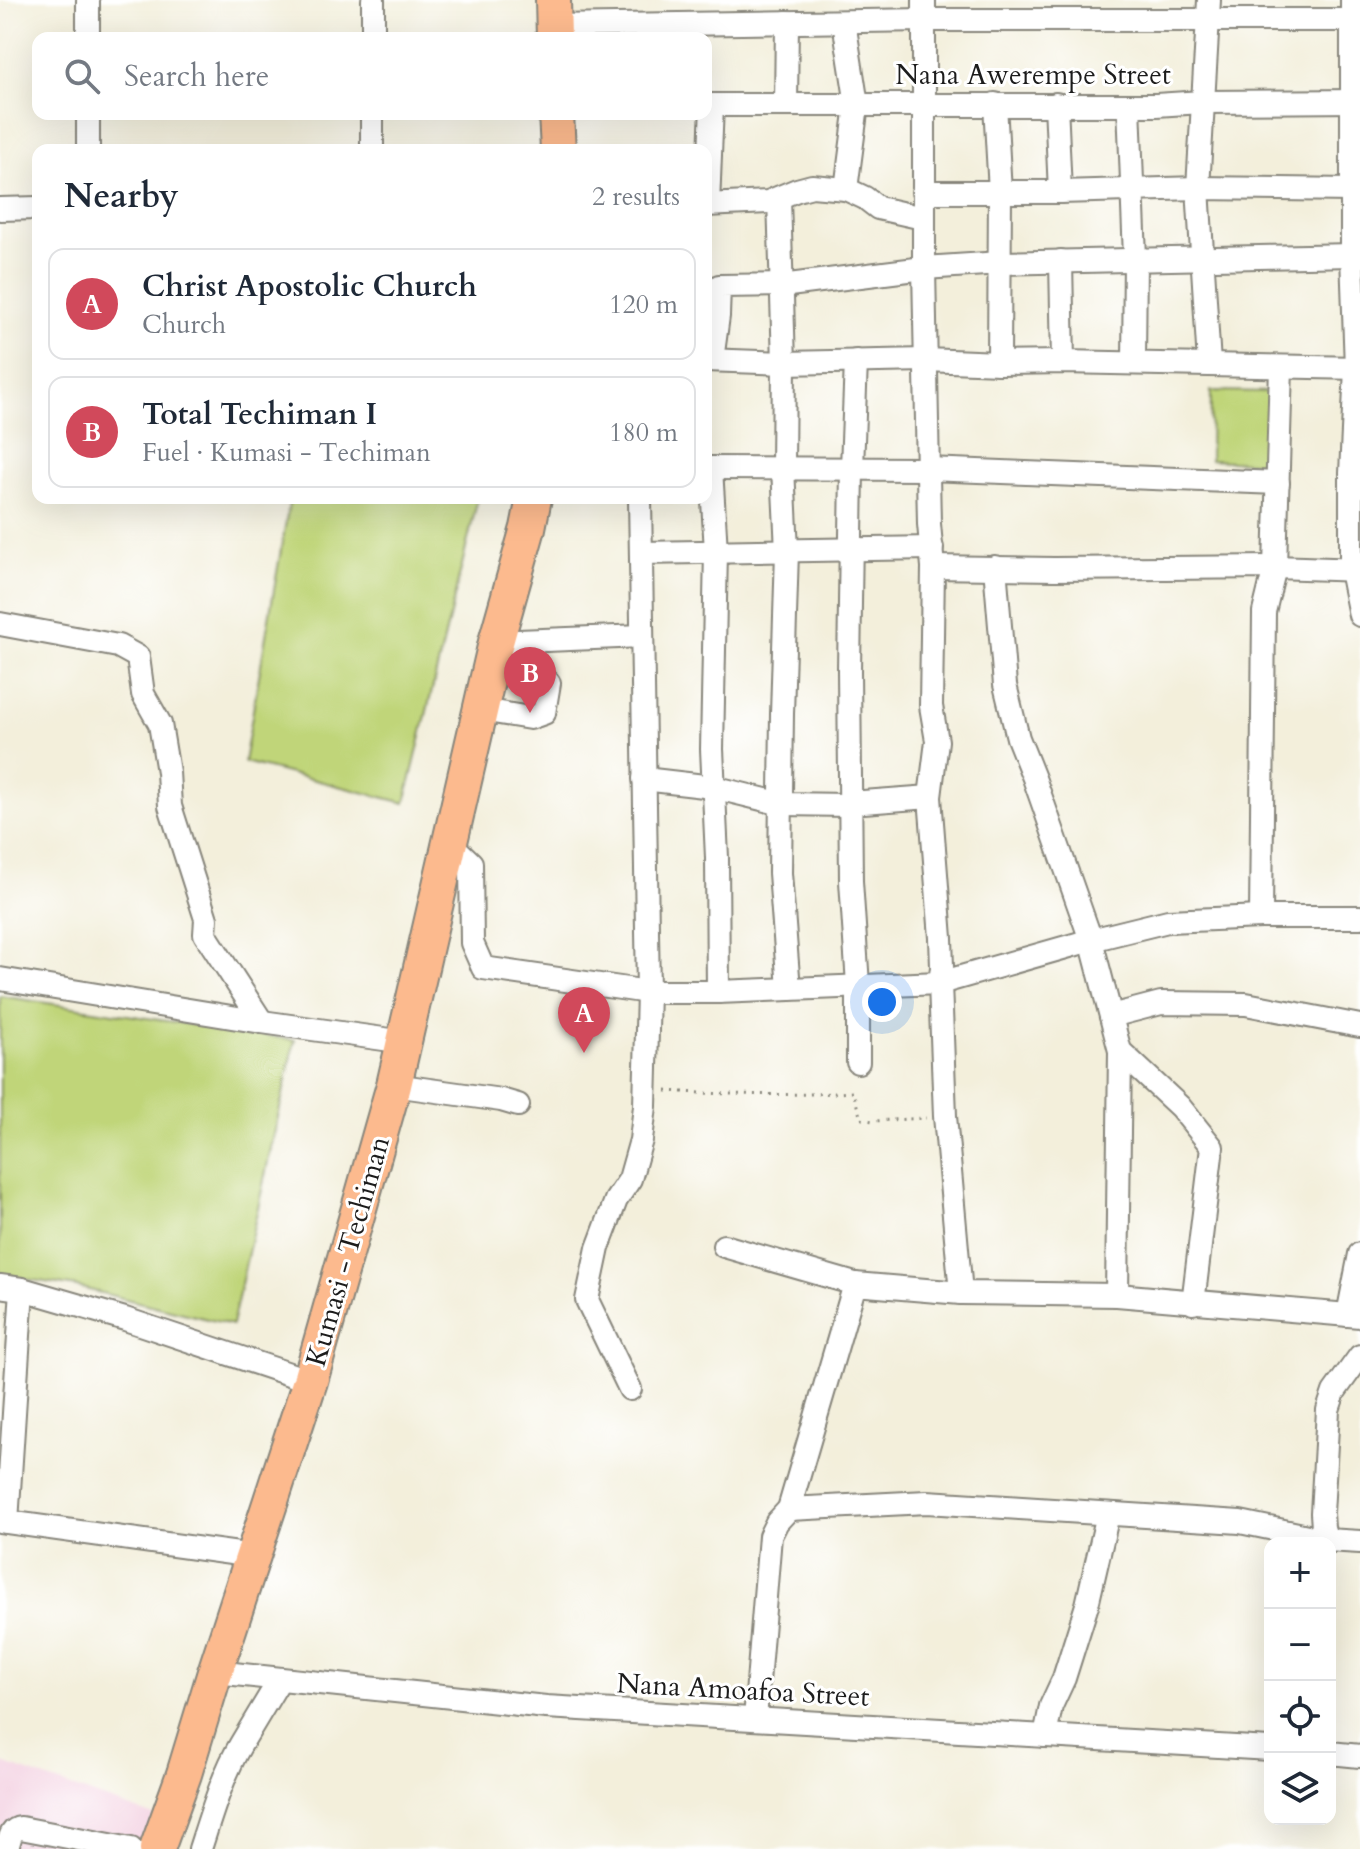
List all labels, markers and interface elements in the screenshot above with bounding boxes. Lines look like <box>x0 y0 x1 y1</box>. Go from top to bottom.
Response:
search box <box>32 32 712 120</box>
icon: search <box>60 54 104 98</box>
text: Search here <box>124 56 269 97</box>
street label: Nana Awerempe Street <box>895 56 1171 94</box>
text: Nearby <box>64 173 179 219</box>
text: 2 results <box>592 179 680 214</box>
text: Christ Apostolic Church <box>142 266 477 307</box>
text: A <box>82 287 102 322</box>
text: 120 m <box>609 287 678 322</box>
text: Church <box>142 307 226 342</box>
text: Total Techiman I <box>142 394 377 435</box>
text: B <box>83 415 101 450</box>
text: 180 m <box>609 415 678 450</box>
text: Fuel · Kumasi - Techiman <box>142 435 431 470</box>
pin: B <box>504 647 556 713</box>
your location <box>862 982 902 1022</box>
pin: A <box>558 987 610 1053</box>
street label: Kumasi - Techiman <box>297 1132 399 1371</box>
map controls <box>1264 1537 1336 1825</box>
button: + <box>1264 1537 1336 1609</box>
button: − <box>1264 1609 1336 1681</box>
street label: Nana Amoafoa Street <box>616 1664 870 1716</box>
button: locate <box>1264 1681 1336 1753</box>
button: layers <box>1264 1753 1336 1825</box>

